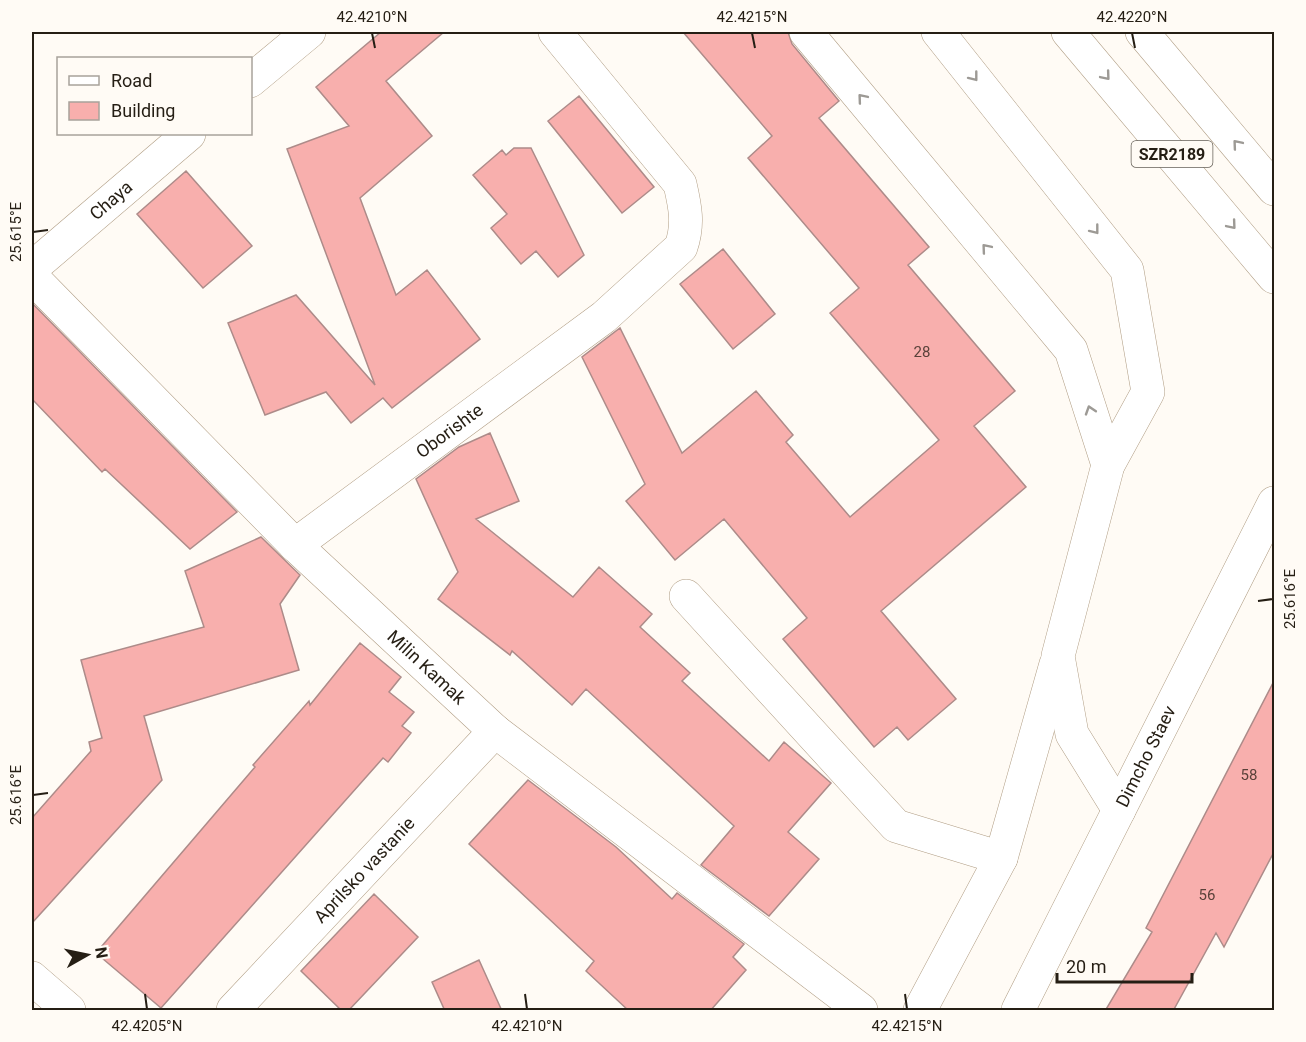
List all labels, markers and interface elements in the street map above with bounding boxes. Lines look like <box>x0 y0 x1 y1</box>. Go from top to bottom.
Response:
text: 42.4210°N <box>337 8 407 26</box>
text: 42.4215°N <box>717 8 787 26</box>
text: 42.4220°N <box>1097 8 1167 26</box>
legend <box>57 57 252 135</box>
one-way arrow <box>1099 69 1110 80</box>
text: Road <box>111 70 152 91</box>
one-way arrow <box>967 71 978 82</box>
one-way arrow <box>858 94 869 105</box>
text: Building <box>111 100 175 121</box>
one-way arrow <box>1233 140 1244 151</box>
road number: SZR2189 <box>1132 141 1212 167</box>
street label: Chaya <box>85 176 136 224</box>
text: 25.615°E <box>7 201 25 262</box>
one-way arrow <box>1225 218 1236 229</box>
one-way arrow <box>1087 224 1098 235</box>
one-way arrow <box>982 244 993 255</box>
house number: 28 <box>914 343 930 361</box>
street label: Oborishte <box>412 399 487 462</box>
one-way arrow <box>1085 405 1097 416</box>
text: 25.616°E <box>1281 568 1299 629</box>
street label: Milin Kamak <box>383 625 471 709</box>
street label: Dimcho Staev <box>1111 702 1180 810</box>
text: 25.616°E <box>7 764 25 825</box>
house number: 58 <box>1241 766 1257 784</box>
street label: Aprilsko vastanie <box>309 813 419 927</box>
house number: 56 <box>1199 886 1215 904</box>
north arrow <box>57 925 117 985</box>
text: N <box>91 946 112 960</box>
scale bar <box>1057 946 1192 984</box>
text: 20 m <box>1066 956 1106 977</box>
text: 42.4205°N <box>112 1017 182 1035</box>
text: 42.4210°N <box>492 1017 562 1035</box>
text: 42.4215°N <box>872 1017 942 1035</box>

